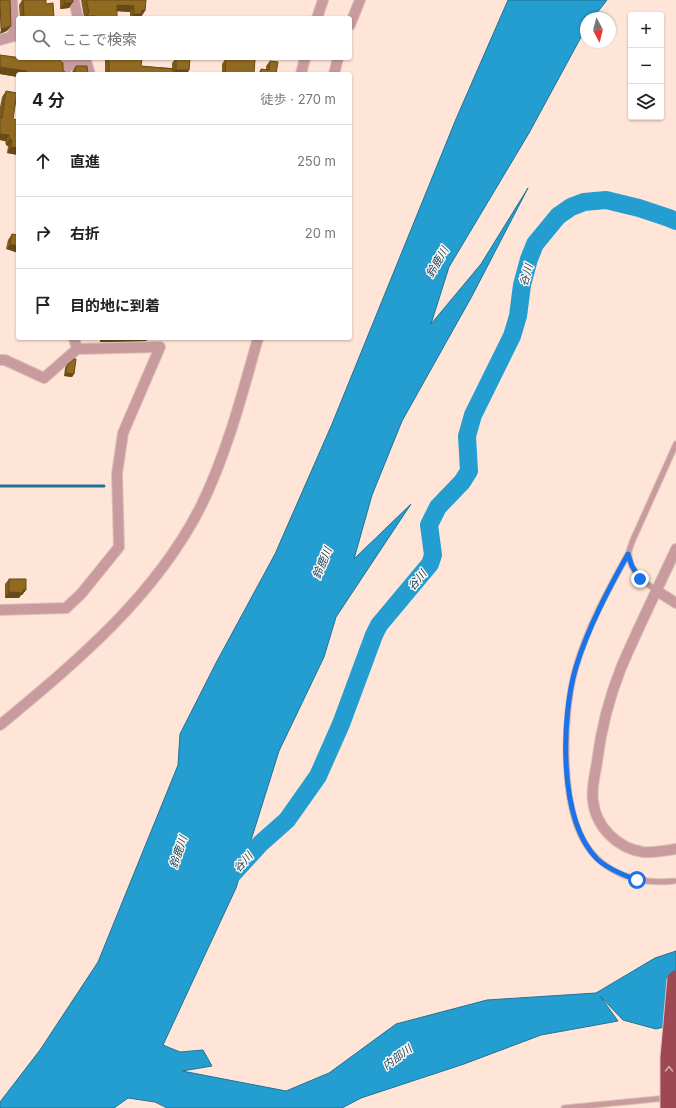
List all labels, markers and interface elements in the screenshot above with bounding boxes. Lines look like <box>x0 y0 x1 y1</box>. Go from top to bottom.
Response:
north arrow <box>580 12 616 48</box>
map controls <box>628 12 664 120</box>
button: + <box>628 12 664 48</box>
search box <box>16 16 352 60</box>
icon: search <box>30 27 52 49</box>
text: ここで検索 <box>62 30 137 49</box>
button: − <box>628 48 664 84</box>
button: layers <box>628 84 664 120</box>
text: 4 分 <box>32 90 65 110</box>
text: 徒歩 · 270 m <box>261 91 336 107</box>
icon: ahead <box>32 150 54 172</box>
text: 直進 <box>70 152 100 171</box>
text: 250 m <box>297 153 336 169</box>
icon: right <box>32 222 54 244</box>
text: 右折 <box>70 224 100 243</box>
text: 20 m <box>305 225 336 241</box>
water label: 鈴鹿川 <box>423 243 452 280</box>
water label: 谷川 <box>516 262 536 288</box>
icon: arrive <box>32 294 54 316</box>
text: 目的地に到着 <box>70 296 160 315</box>
water label: 鈴鹿川 <box>309 544 335 581</box>
water label: 谷川 <box>405 566 430 593</box>
route end <box>631 570 649 588</box>
water label: 鈴鹿川 <box>166 833 190 870</box>
water label: 谷川 <box>230 848 256 875</box>
route start <box>628 871 646 889</box>
water label: 内部川 <box>380 1041 415 1072</box>
one-way arrow <box>665 1066 673 1072</box>

